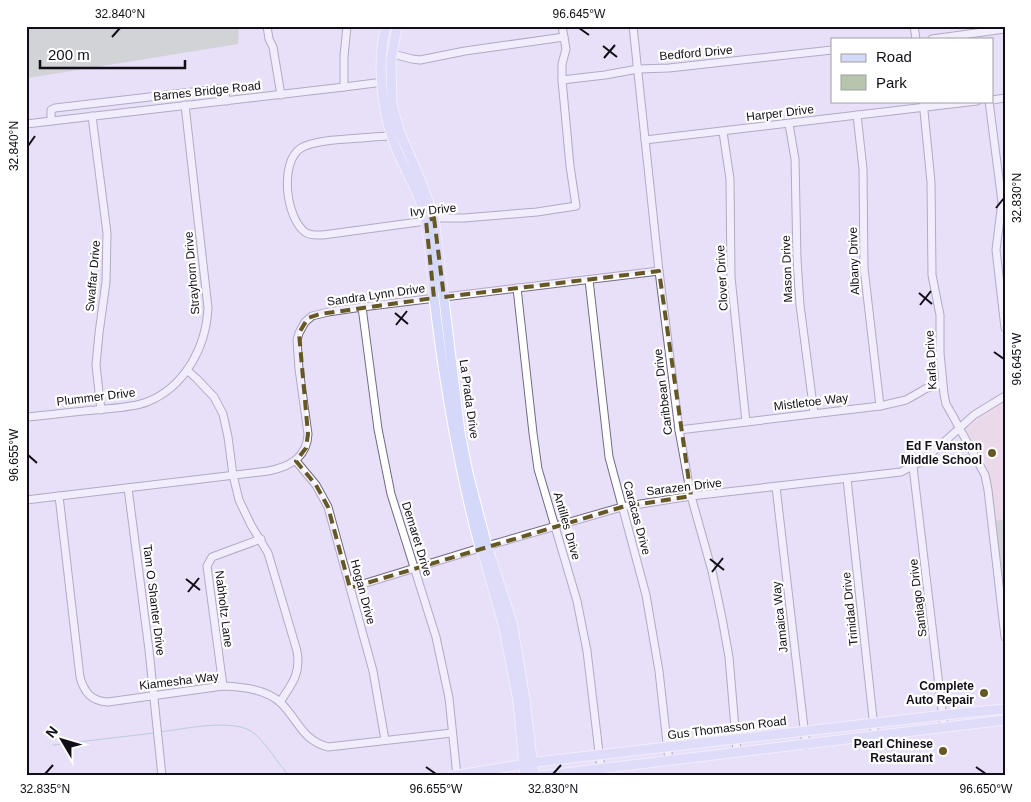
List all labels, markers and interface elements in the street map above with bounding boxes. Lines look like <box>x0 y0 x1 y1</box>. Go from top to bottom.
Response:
text: 32.840°N <box>95 7 145 21</box>
text: 96.645°W <box>553 7 606 21</box>
scale bar <box>40 38 185 70</box>
legend <box>831 38 994 102</box>
street label: Bedford Drive <box>659 43 733 63</box>
text: 200 m <box>48 46 90 63</box>
text: Road <box>876 48 912 65</box>
text: Park <box>876 74 907 91</box>
street label: Barnes Bridge Road <box>153 78 261 104</box>
street label: Harper Drive <box>745 102 815 124</box>
text: 32.840°N <box>7 121 21 171</box>
text: 32.830°N <box>1010 173 1024 223</box>
street label: Ivy Drive <box>409 201 457 219</box>
street label: Albany Drive <box>846 226 862 295</box>
street label: Strayhorn Drive <box>181 231 203 315</box>
street label: Mason Drive <box>779 235 795 303</box>
street label: Swaffar Drive <box>83 239 103 312</box>
street label: Clover Drive <box>713 244 731 311</box>
street label: Sandra Lynn Drive <box>326 281 426 309</box>
street label: Karla Drive <box>922 330 940 390</box>
text: 96.645°W <box>1010 332 1024 385</box>
street label: Caribbean Drive <box>651 348 675 436</box>
street label: La Prada Drive <box>456 358 482 440</box>
street label: Plummer Drive <box>56 385 137 409</box>
street label: Mistletoe Way <box>773 390 849 414</box>
text: 96.655°W <box>7 428 21 481</box>
place label: Ed F Vanston Middle School <box>901 439 982 467</box>
marker: Ed F Vanston Middle School <box>986 447 998 459</box>
street label: Sarazen Drive <box>645 475 723 499</box>
street label: Caracas Drive <box>620 479 654 557</box>
street label: Antilles Drive <box>551 490 583 562</box>
street label: Demaret Drive <box>399 500 435 578</box>
street label: Tam O Shanter Drive <box>140 544 168 657</box>
street label: Hogan Drive <box>348 558 378 626</box>
street label: Santiago Drive <box>906 558 930 638</box>
street label: Nabholtz Lane <box>212 570 236 649</box>
street label: Trinidad Drive <box>839 571 861 647</box>
street label: Jamaica Way <box>769 581 791 653</box>
street label: Kiamesha Way <box>138 669 220 693</box>
place label: Complete Auto Repair <box>906 679 974 707</box>
marker: Complete Auto Repair <box>978 687 990 699</box>
north arrow <box>38 714 88 764</box>
street label: Gus Thomasson Road <box>667 714 787 742</box>
text: N <box>42 723 61 741</box>
place label: Pearl Chinese Restaurant <box>854 737 933 765</box>
marker: Pearl Chinese Restaurant <box>937 745 949 757</box>
text: 32.835°N <box>20 782 70 796</box>
text: 96.655°W <box>410 782 463 796</box>
text: 32.830°N <box>528 782 578 796</box>
text: 96.650°W <box>960 782 1013 796</box>

